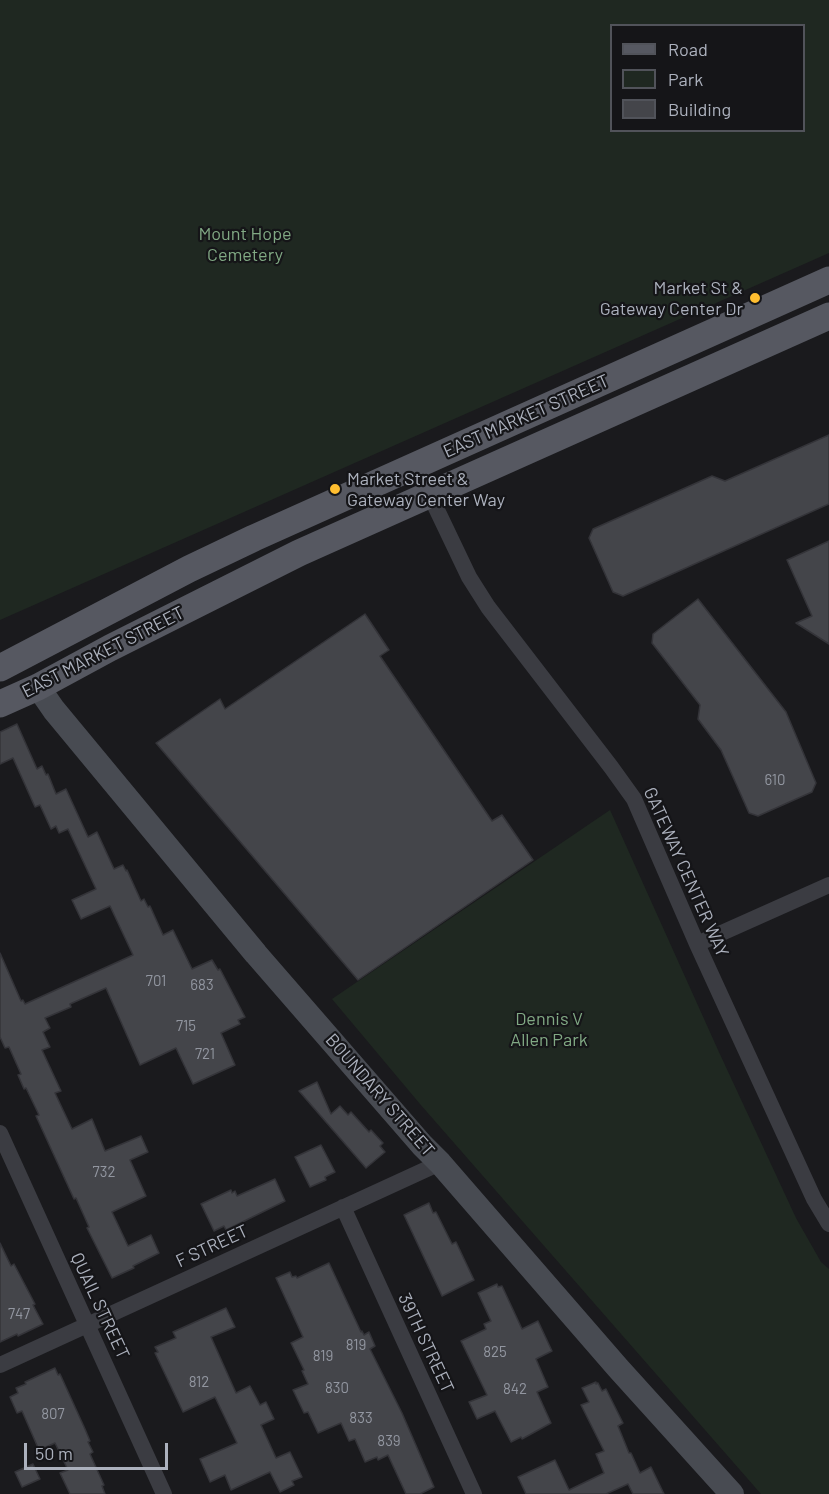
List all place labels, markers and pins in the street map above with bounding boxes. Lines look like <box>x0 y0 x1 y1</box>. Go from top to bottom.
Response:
place label: Market St & Gateway Center Dr <box>600 277 743 320</box>
marker: Market St & Gateway Center Dr <box>748 291 762 305</box>
place label: Market Street & Gateway Center Way <box>347 468 505 510</box>
marker: Market Street & Gateway Center Way <box>328 482 342 496</box>

